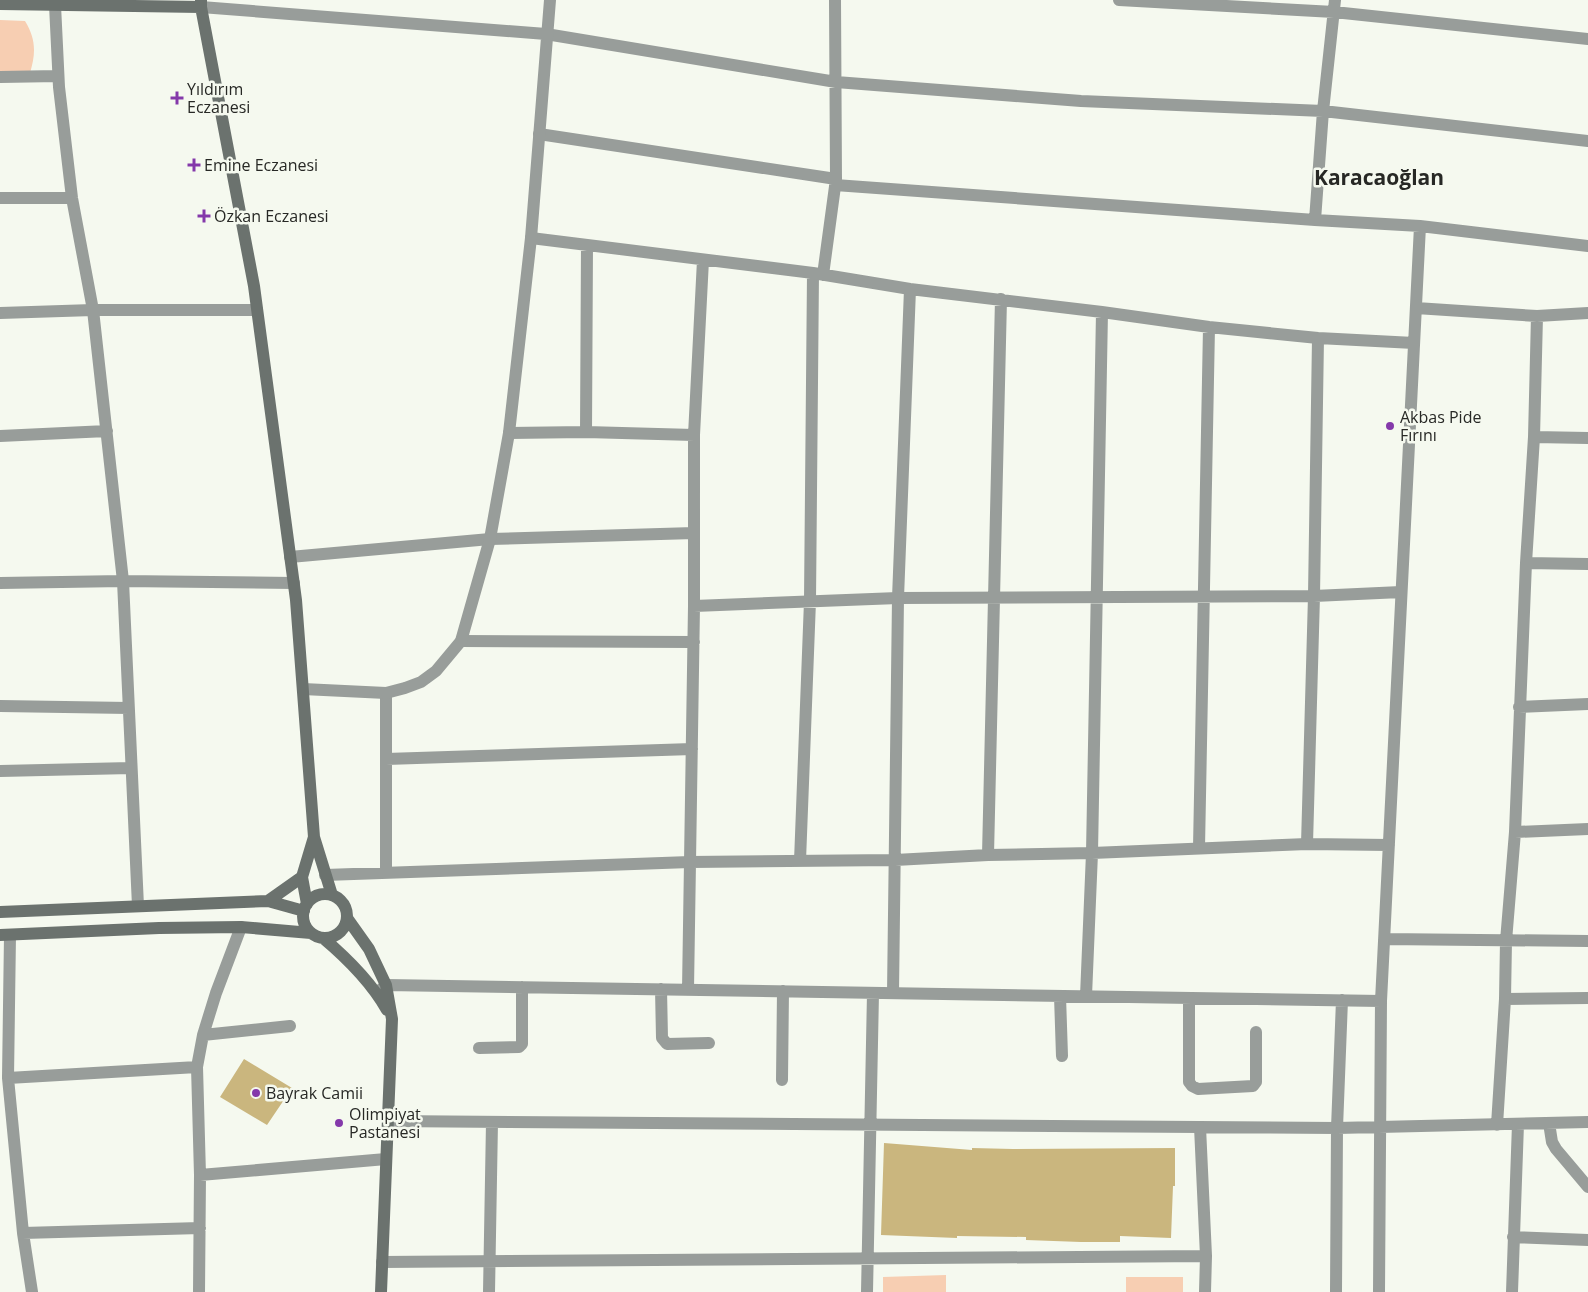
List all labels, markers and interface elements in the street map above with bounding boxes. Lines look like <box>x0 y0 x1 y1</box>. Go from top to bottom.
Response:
place label: Yıldırım Eczanesi <box>187 78 250 118</box>
marker: Yıldırım Eczanesi <box>171 92 183 104</box>
place label: Emine Eczanesi <box>204 154 318 176</box>
marker: Emine Eczanesi <box>188 159 200 171</box>
district label: Karacaoğlan <box>1314 163 1444 191</box>
place label: Özkan Eczanesi <box>214 205 329 227</box>
marker: Özkan Eczanesi <box>198 210 210 222</box>
place label: Akbas Pide Fırını <box>1400 406 1481 446</box>
marker: Akbas Pide Fırını <box>1384 420 1396 432</box>
place label: Bayrak Camii <box>266 1082 363 1104</box>
marker: Bayrak Camii <box>250 1087 262 1099</box>
place label: Olimpiyat Pastanesi <box>349 1103 421 1143</box>
marker: Olimpiyat Pastanesi <box>333 1117 345 1129</box>

